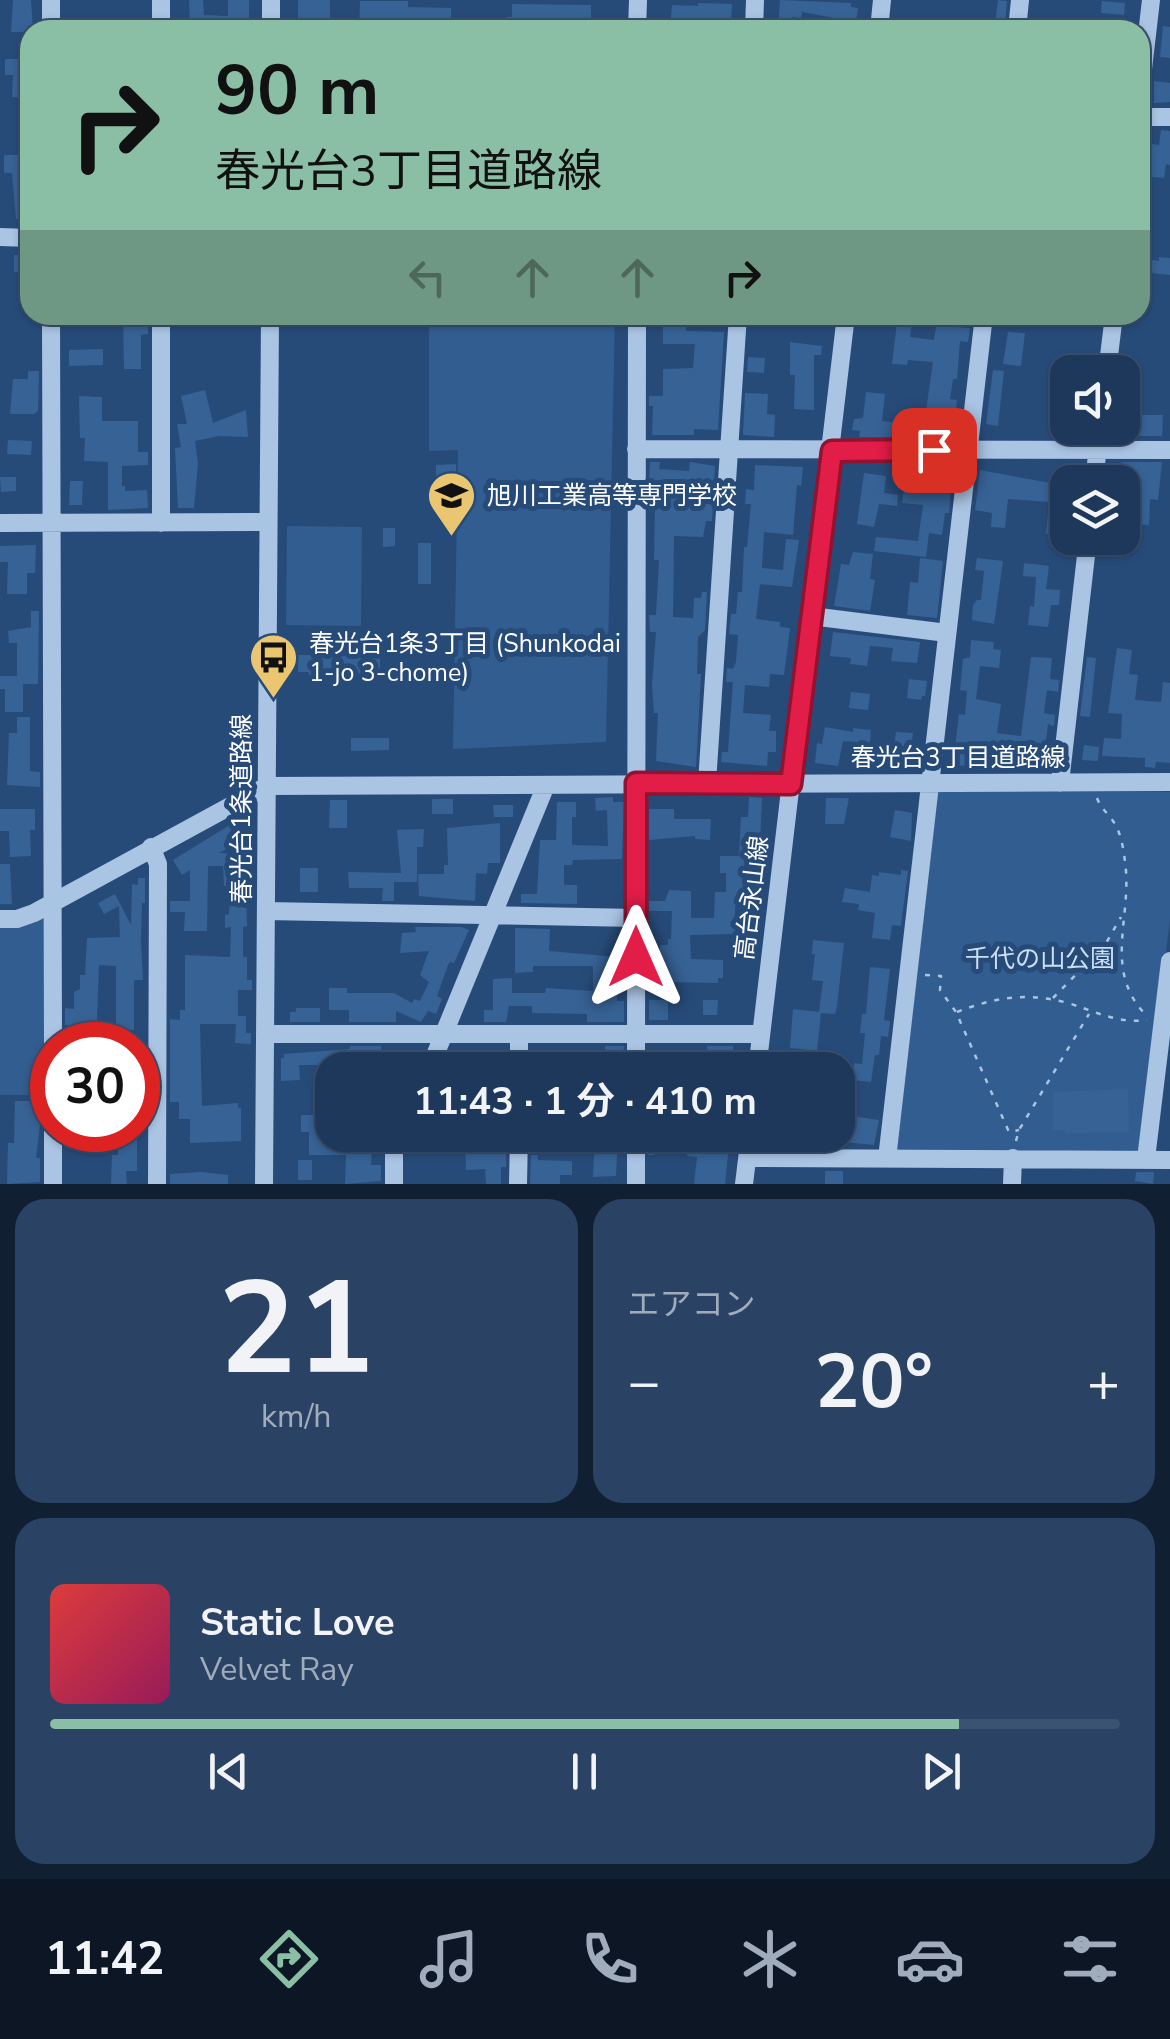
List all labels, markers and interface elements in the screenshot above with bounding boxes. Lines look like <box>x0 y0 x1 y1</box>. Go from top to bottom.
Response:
text: 90 m <box>215 43 379 139</box>
icon: right <box>50 60 180 190</box>
text: 春光台3丁目道路線 <box>215 141 602 202</box>
icon: left <box>400 250 455 305</box>
icon: ahead <box>505 250 560 305</box>
icon: ahead <box>610 250 665 305</box>
icon: right <box>715 250 770 305</box>
map controls <box>1050 355 1140 555</box>
button: sound <box>1050 355 1140 445</box>
pin <box>892 408 977 493</box>
icon: arrive <box>907 423 962 478</box>
button: layers <box>1050 465 1140 555</box>
school or university icon: 旭川工業高等専門学校 <box>426 470 478 538</box>
place label: 旭川工業高等専門学校 <box>487 479 737 513</box>
place label: 春光台1条3丁目 (Shunkodai 1-jo 3-chome) <box>309 627 621 690</box>
bus stop icon: 春光台1条3丁目 (Shunkodai 1-jo 3-chome) <box>248 632 300 700</box>
street label: 春光台1条道路線 <box>225 714 259 904</box>
street label: 春光台3丁目道路線 <box>850 741 1066 775</box>
street label: 高台永山線 <box>728 834 776 962</box>
position arrow <box>584 905 688 1009</box>
park label: 千代の山公園 <box>965 942 1115 976</box>
speed limit sign: 30 <box>30 1022 160 1152</box>
text: 11:43 · 1 分 · 410 m <box>413 1076 757 1127</box>
text: 21 <box>218 1241 374 1418</box>
text: エアコン <box>628 1283 756 1326</box>
text: 20° <box>815 1331 933 1433</box>
text: − <box>628 1345 661 1420</box>
text: + <box>1087 1345 1120 1420</box>
text: km/h <box>261 1395 332 1438</box>
text: Static Love <box>200 1597 395 1648</box>
text: Velvet Ray <box>200 1648 354 1691</box>
icon: previous <box>201 1744 256 1799</box>
icon: pause <box>557 1744 612 1799</box>
icon: next <box>914 1744 969 1799</box>
icon: directions <box>254 1924 324 1994</box>
icon: music <box>414 1924 484 1994</box>
icon: phone <box>575 1924 645 1994</box>
icon: climate <box>735 1924 805 1994</box>
icon: car <box>895 1924 965 1994</box>
icon: filters <box>1055 1924 1125 1994</box>
text: 11:42 <box>45 1929 164 1990</box>

